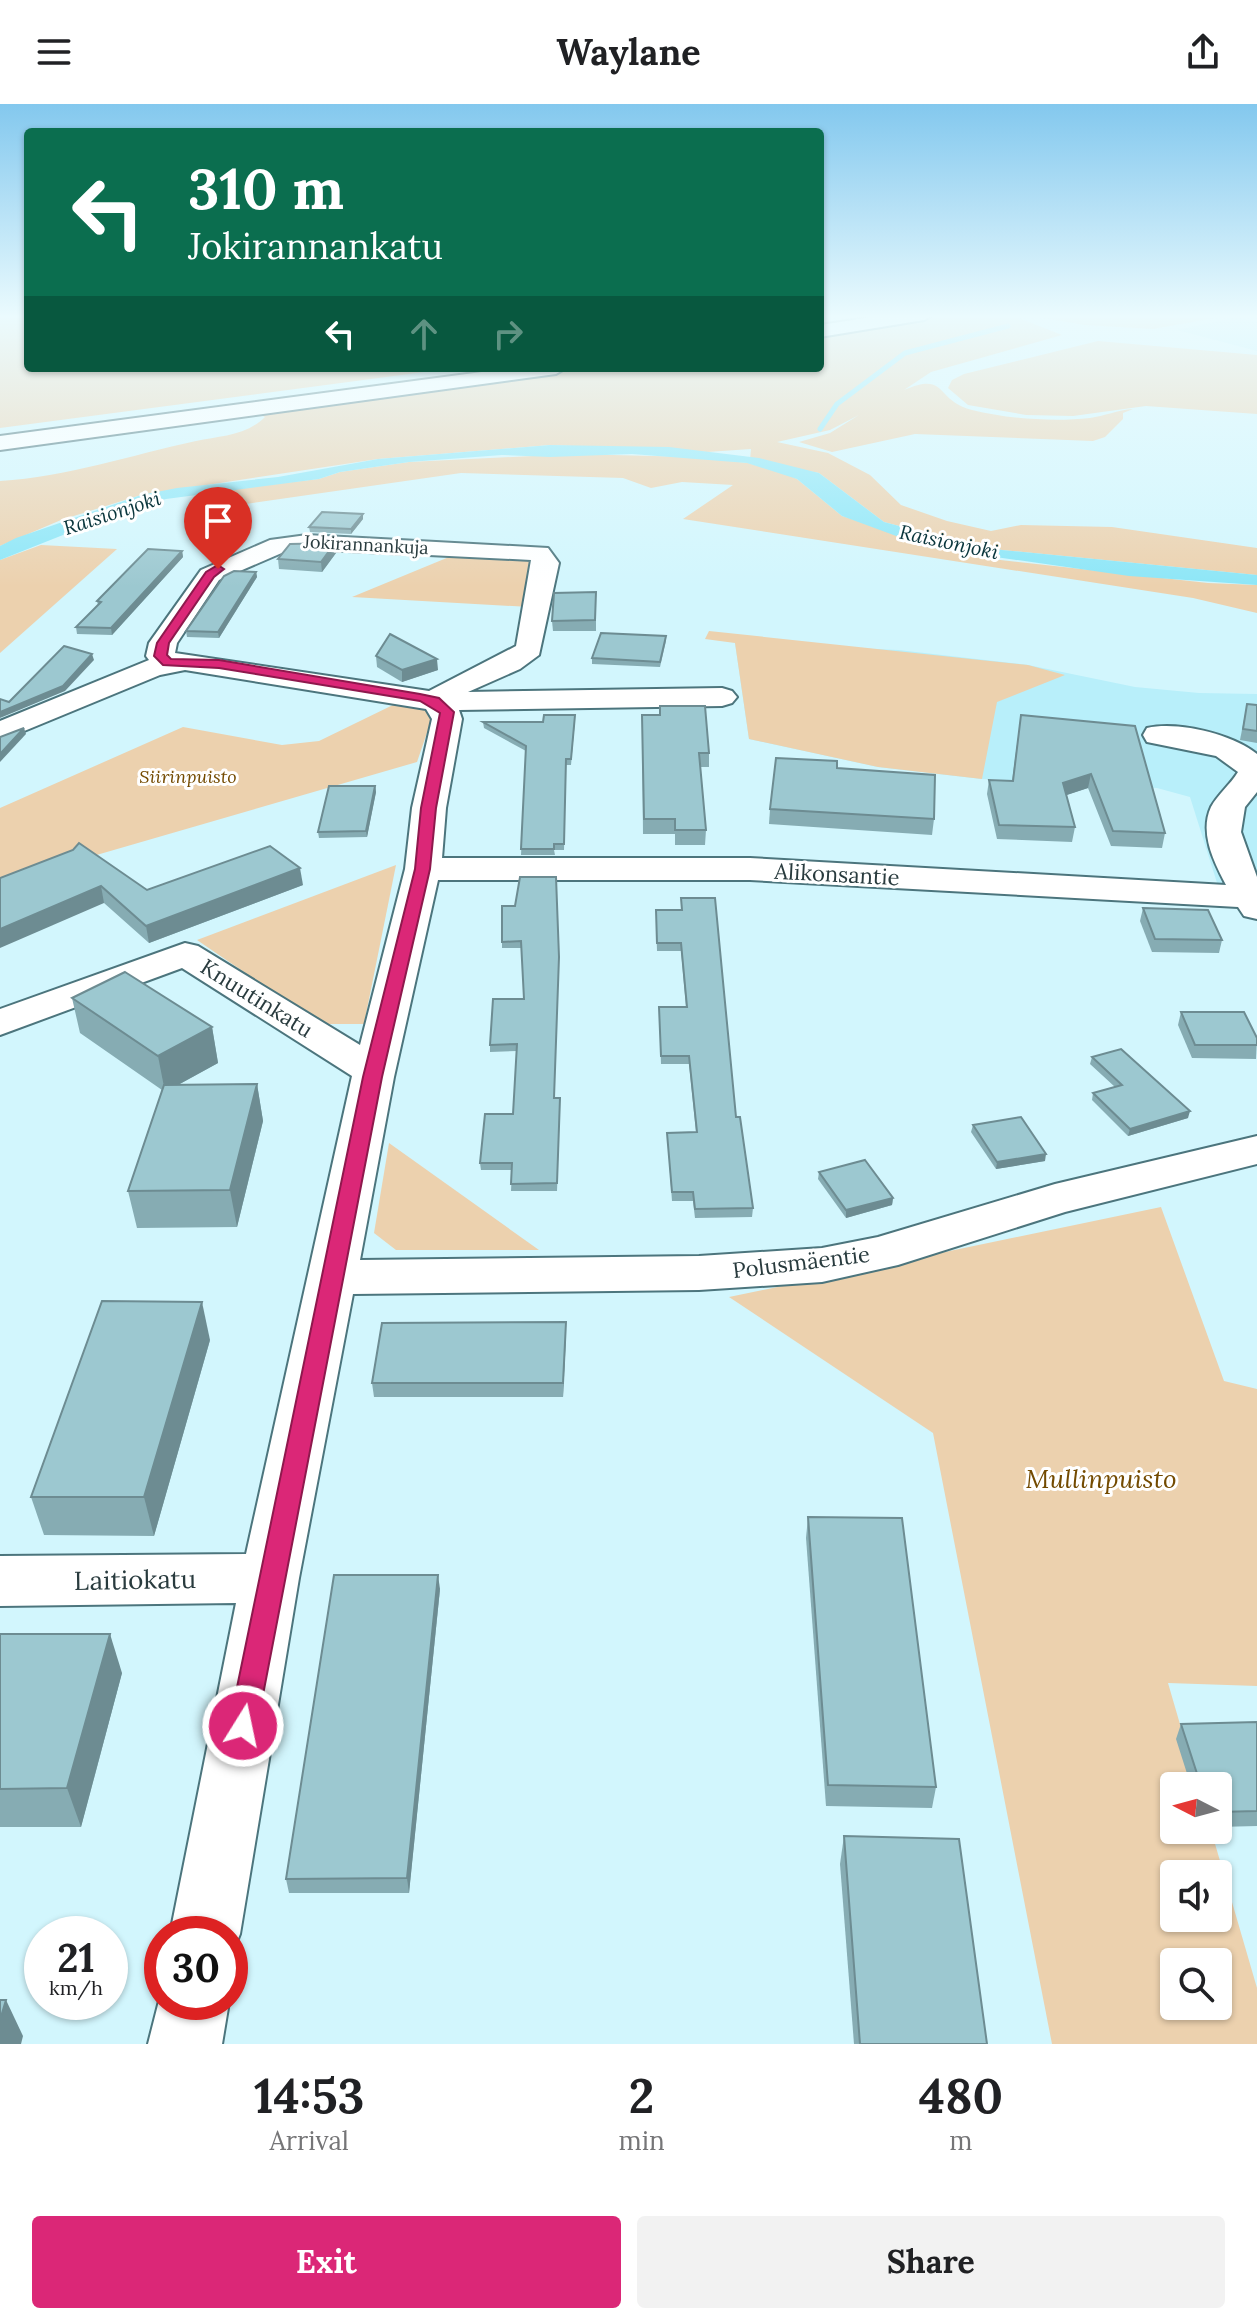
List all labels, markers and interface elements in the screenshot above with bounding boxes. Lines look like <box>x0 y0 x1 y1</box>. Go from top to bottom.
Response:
text: Waylane <box>556 29 701 75</box>
icon: menu <box>32 30 76 74</box>
icon: share <box>1181 30 1225 74</box>
text: 310 m <box>188 153 344 224</box>
icon: left <box>56 160 160 264</box>
text: Jokirannankatu <box>188 223 443 269</box>
icon: left <box>318 312 362 356</box>
icon: ahead <box>402 312 446 356</box>
icon: right <box>486 312 530 356</box>
water label: Raisionjoki <box>60 485 164 540</box>
pin <box>184 487 252 569</box>
icon: arrive <box>196 499 240 543</box>
water label: Raisionjoki <box>897 519 1001 564</box>
street label: Jokirannankuja <box>302 530 429 559</box>
park label: Siirinpuisto <box>139 765 237 788</box>
street label: Alikonsantie <box>773 857 900 891</box>
street label: Knuutinkatu <box>196 952 318 1044</box>
street label: Polusmäentie <box>731 1240 871 1284</box>
park label: Mullinpuisto <box>1025 1462 1177 1495</box>
street label: Laitiokatu <box>74 1562 196 1597</box>
position arrow <box>201 1684 285 1768</box>
north arrow <box>1160 1772 1232 1844</box>
map controls <box>1160 1772 1232 2020</box>
button: sound <box>1160 1860 1232 1932</box>
speed limit sign: 30 <box>144 1916 248 2020</box>
text: 21 <box>57 1932 95 1983</box>
button: search <box>1160 1948 1232 2020</box>
text: km/h <box>49 1975 103 2000</box>
text: 14:53 <box>254 2065 365 2126</box>
text: 2 <box>629 2065 654 2126</box>
text: 480 <box>919 2065 1003 2126</box>
text: Arrival <box>269 2124 349 2157</box>
text: min <box>618 2124 665 2157</box>
text: m <box>949 2124 973 2157</box>
button: Exit <box>32 2216 621 2308</box>
button: Share <box>637 2216 1225 2308</box>

